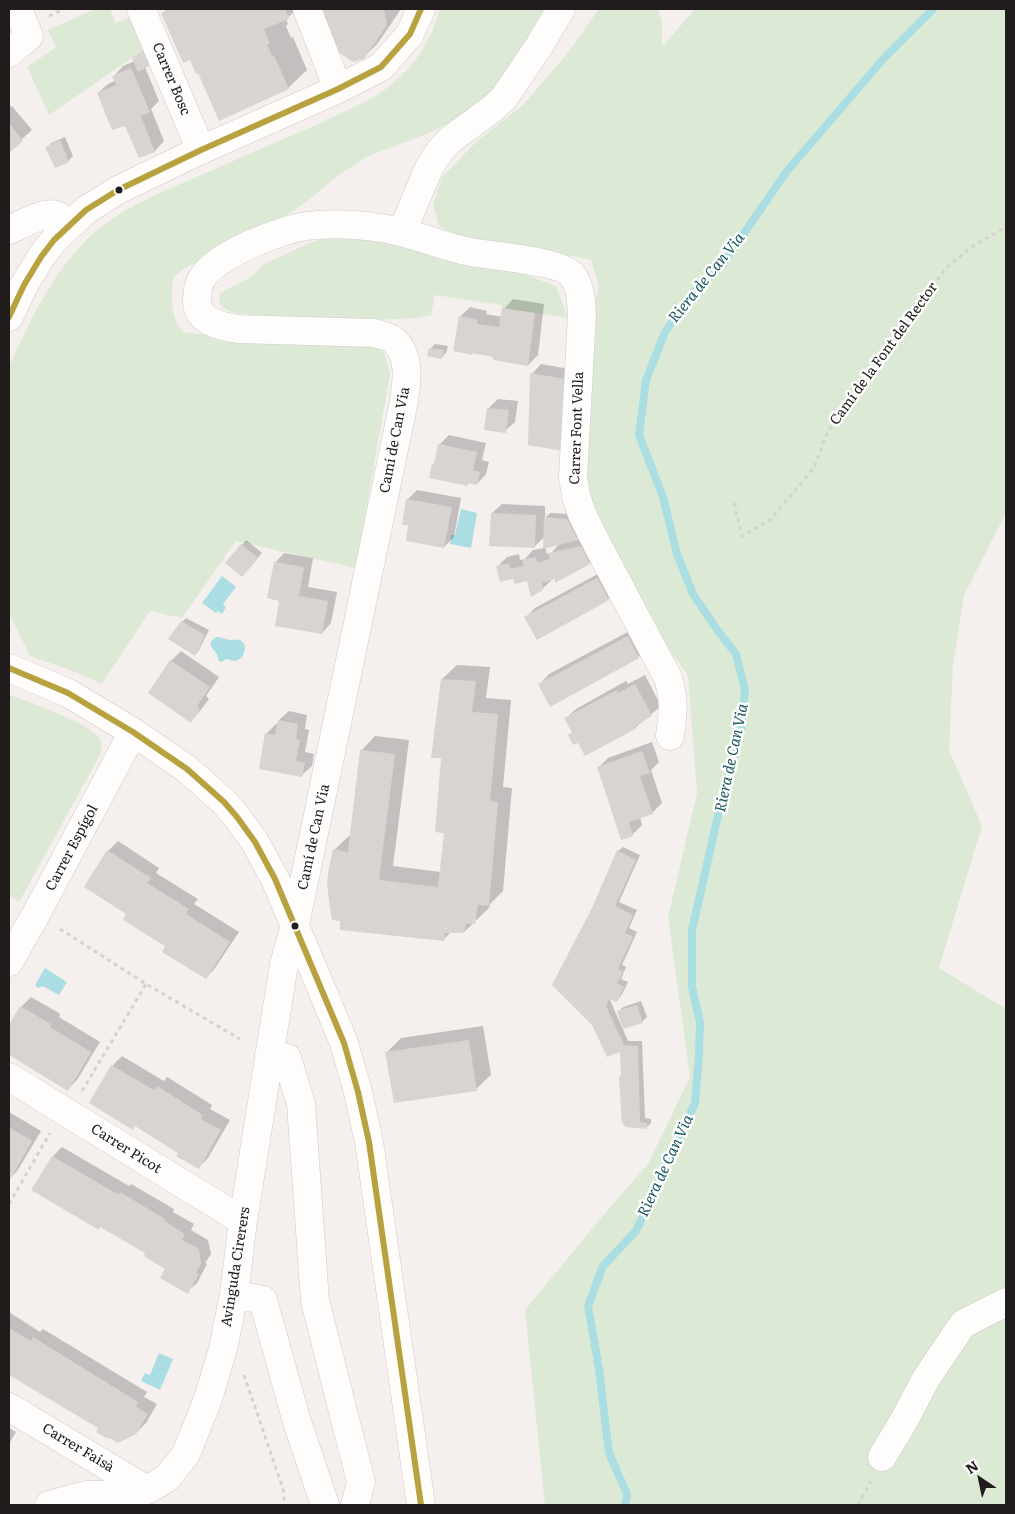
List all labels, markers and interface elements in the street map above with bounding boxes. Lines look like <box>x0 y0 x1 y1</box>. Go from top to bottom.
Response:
street label: Carrer Bosc <box>148 40 194 118</box>
unlabelled marker <box>114 185 124 195</box>
water label: Riera de Can Via <box>665 229 749 327</box>
street label: Camí de la Font del Rector <box>827 279 941 429</box>
street label: Carrer Font Vella <box>567 371 587 485</box>
street label: Camí de Can Via <box>376 385 414 495</box>
water label: Riera de Can Via <box>712 702 752 814</box>
street label: Camí de Can Via <box>295 782 333 892</box>
street label: Carrer Espígol <box>42 802 102 894</box>
unlabelled marker <box>290 921 300 931</box>
water label: Riera de Can Via <box>634 1112 698 1220</box>
street label: Carrer Picot <box>87 1121 165 1177</box>
street label: Avinguda Cirerers <box>218 1206 254 1328</box>
street label: Carrer Faisà <box>39 1420 117 1476</box>
north arrow <box>955 1454 1005 1504</box>
text: N <box>961 1455 982 1478</box>

